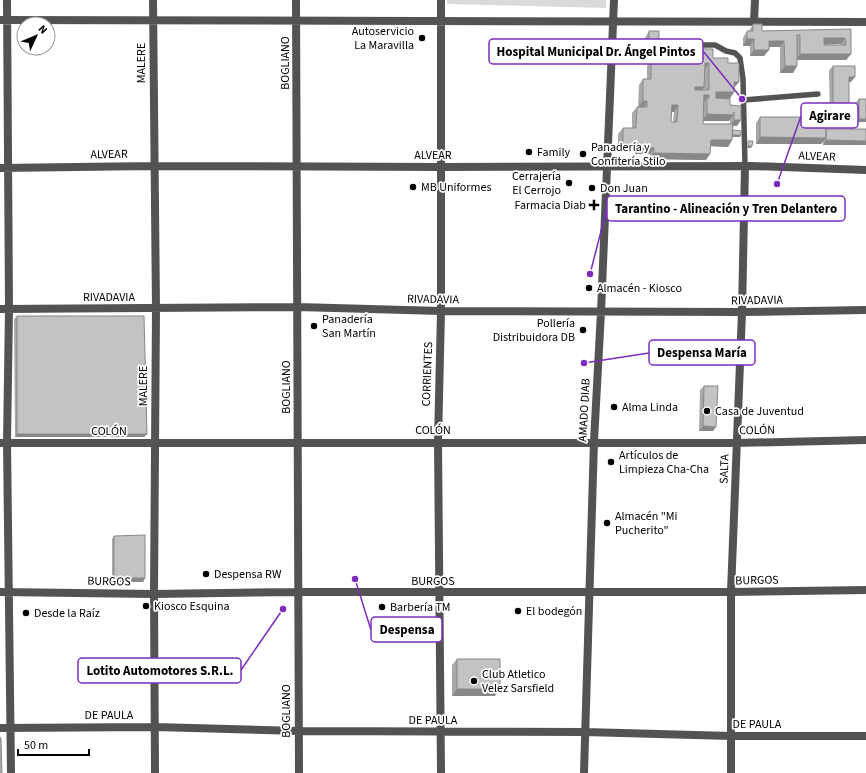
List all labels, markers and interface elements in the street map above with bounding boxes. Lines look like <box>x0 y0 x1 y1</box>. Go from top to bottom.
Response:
north arrow <box>16 16 56 56</box>
text: N <box>35 22 51 37</box>
place label: Autoservicio La Maravilla <box>352 23 414 54</box>
marker: Autoservicio La Maravilla <box>417 33 427 43</box>
street label: BOGLIANO <box>277 36 294 90</box>
callout: Hospital Municipal Dr. Ángel Pintos <box>489 39 703 64</box>
street label: MALERE <box>133 43 150 83</box>
text: Hospital Municipal Dr. Ángel Pintos <box>497 43 696 61</box>
callout: Agirare <box>801 103 858 128</box>
text: Agirare <box>808 107 851 125</box>
place label: Panadería y Confitería Stilo <box>591 139 665 170</box>
place label: Family <box>537 144 571 161</box>
street label: ALVEAR <box>90 146 128 163</box>
street label: ALVEAR <box>414 147 452 164</box>
marker: Family <box>524 147 534 157</box>
street label: ALVEAR <box>798 147 836 166</box>
marker: Panadería y Confitería Stilo <box>578 149 588 159</box>
place label: Cerrajería El Cerrojo <box>512 168 561 199</box>
marker: Cerrajería El Cerrojo <box>564 178 574 188</box>
place label: MB Uniformes <box>421 179 491 196</box>
place label: Don Juan <box>600 180 648 197</box>
marker: MB Uniformes <box>408 182 418 192</box>
marker: Don Juan <box>587 183 597 193</box>
callout: Tarantino - Alineación y Tren Delantero <box>607 196 845 221</box>
place label: Farmacia Diab <box>514 197 586 214</box>
marker: Farmacia Diab <box>589 200 599 210</box>
text: Tarantino - Alineación y Tren Delantero <box>615 200 837 218</box>
place label: Almacén - Kiosco <box>597 280 682 297</box>
marker: Almacén - Kiosco <box>584 283 594 293</box>
street label: RIVADAVIA <box>83 289 135 306</box>
street label: RIVADAVIA <box>407 291 460 308</box>
street label: RIVADAVIA <box>731 292 784 309</box>
place label: Panadería San Martín <box>322 311 376 342</box>
place label: Pollería Distribuidora DB <box>493 315 575 346</box>
marker: Panadería San Martín <box>309 321 319 331</box>
marker: Pollería Distribuidora DB <box>578 325 588 335</box>
callout: Despensa María <box>649 340 755 365</box>
street label: CORRIENTES <box>418 341 437 407</box>
text: Despensa María <box>657 344 747 362</box>
street label: BOGLIANO <box>278 360 295 414</box>
street label: MALERE <box>135 366 152 406</box>
street label: AMADO DIAB <box>574 378 595 442</box>
place label: Alma Linda <box>622 399 678 416</box>
marker: Alma Linda <box>609 402 619 412</box>
place label: Casa de Juventud <box>715 403 804 420</box>
marker: Casa de Juventud <box>702 406 712 416</box>
street label: COLÓN <box>415 422 451 439</box>
street label: COLÓN <box>739 422 775 439</box>
street label: COLÓN <box>91 423 127 440</box>
place label: Artículos de Limpieza Cha-Cha <box>619 447 709 478</box>
street label: SALTA <box>715 453 734 484</box>
marker: Artículos de Limpieza Cha-Cha <box>606 457 616 467</box>
place label: Almacén "Mi Pucherito" <box>615 508 678 539</box>
marker: Almacén "Mi Pucherito" <box>602 518 612 528</box>
place label: Despensa RW <box>214 566 282 583</box>
marker: Despensa RW <box>201 569 211 579</box>
street label: BURGOS <box>735 572 779 589</box>
street label: BURGOS <box>87 573 131 590</box>
street label: BURGOS <box>411 573 455 590</box>
place label: Kiosco Esquina <box>154 598 230 615</box>
place label: Barbería TM <box>390 599 451 616</box>
marker: Kiosco Esquina <box>141 601 151 611</box>
marker: Barbería TM <box>377 602 387 612</box>
place label: El bodegón <box>526 603 582 620</box>
place label: Desde la Raíz <box>34 605 100 622</box>
marker: El bodegón <box>513 606 523 616</box>
marker: Desde la Raíz <box>21 608 31 618</box>
callout: Despensa <box>371 617 442 642</box>
text: Despensa <box>380 621 435 639</box>
callout: Lotito Automotores S.R.L. <box>78 658 241 683</box>
text: Lotito Automotores S.R.L. <box>86 662 234 680</box>
place label: Club Atletico Velez Sarsfield <box>482 666 554 697</box>
marker: Club Atletico Velez Sarsfield <box>469 676 479 686</box>
street label: BOGLIANO <box>278 684 295 738</box>
street label: DE PAULA <box>85 707 134 724</box>
street label: DE PAULA <box>409 712 458 729</box>
street label: DE PAULA <box>733 716 782 733</box>
scale bar <box>18 731 89 757</box>
text: 50 m <box>24 737 48 754</box>

